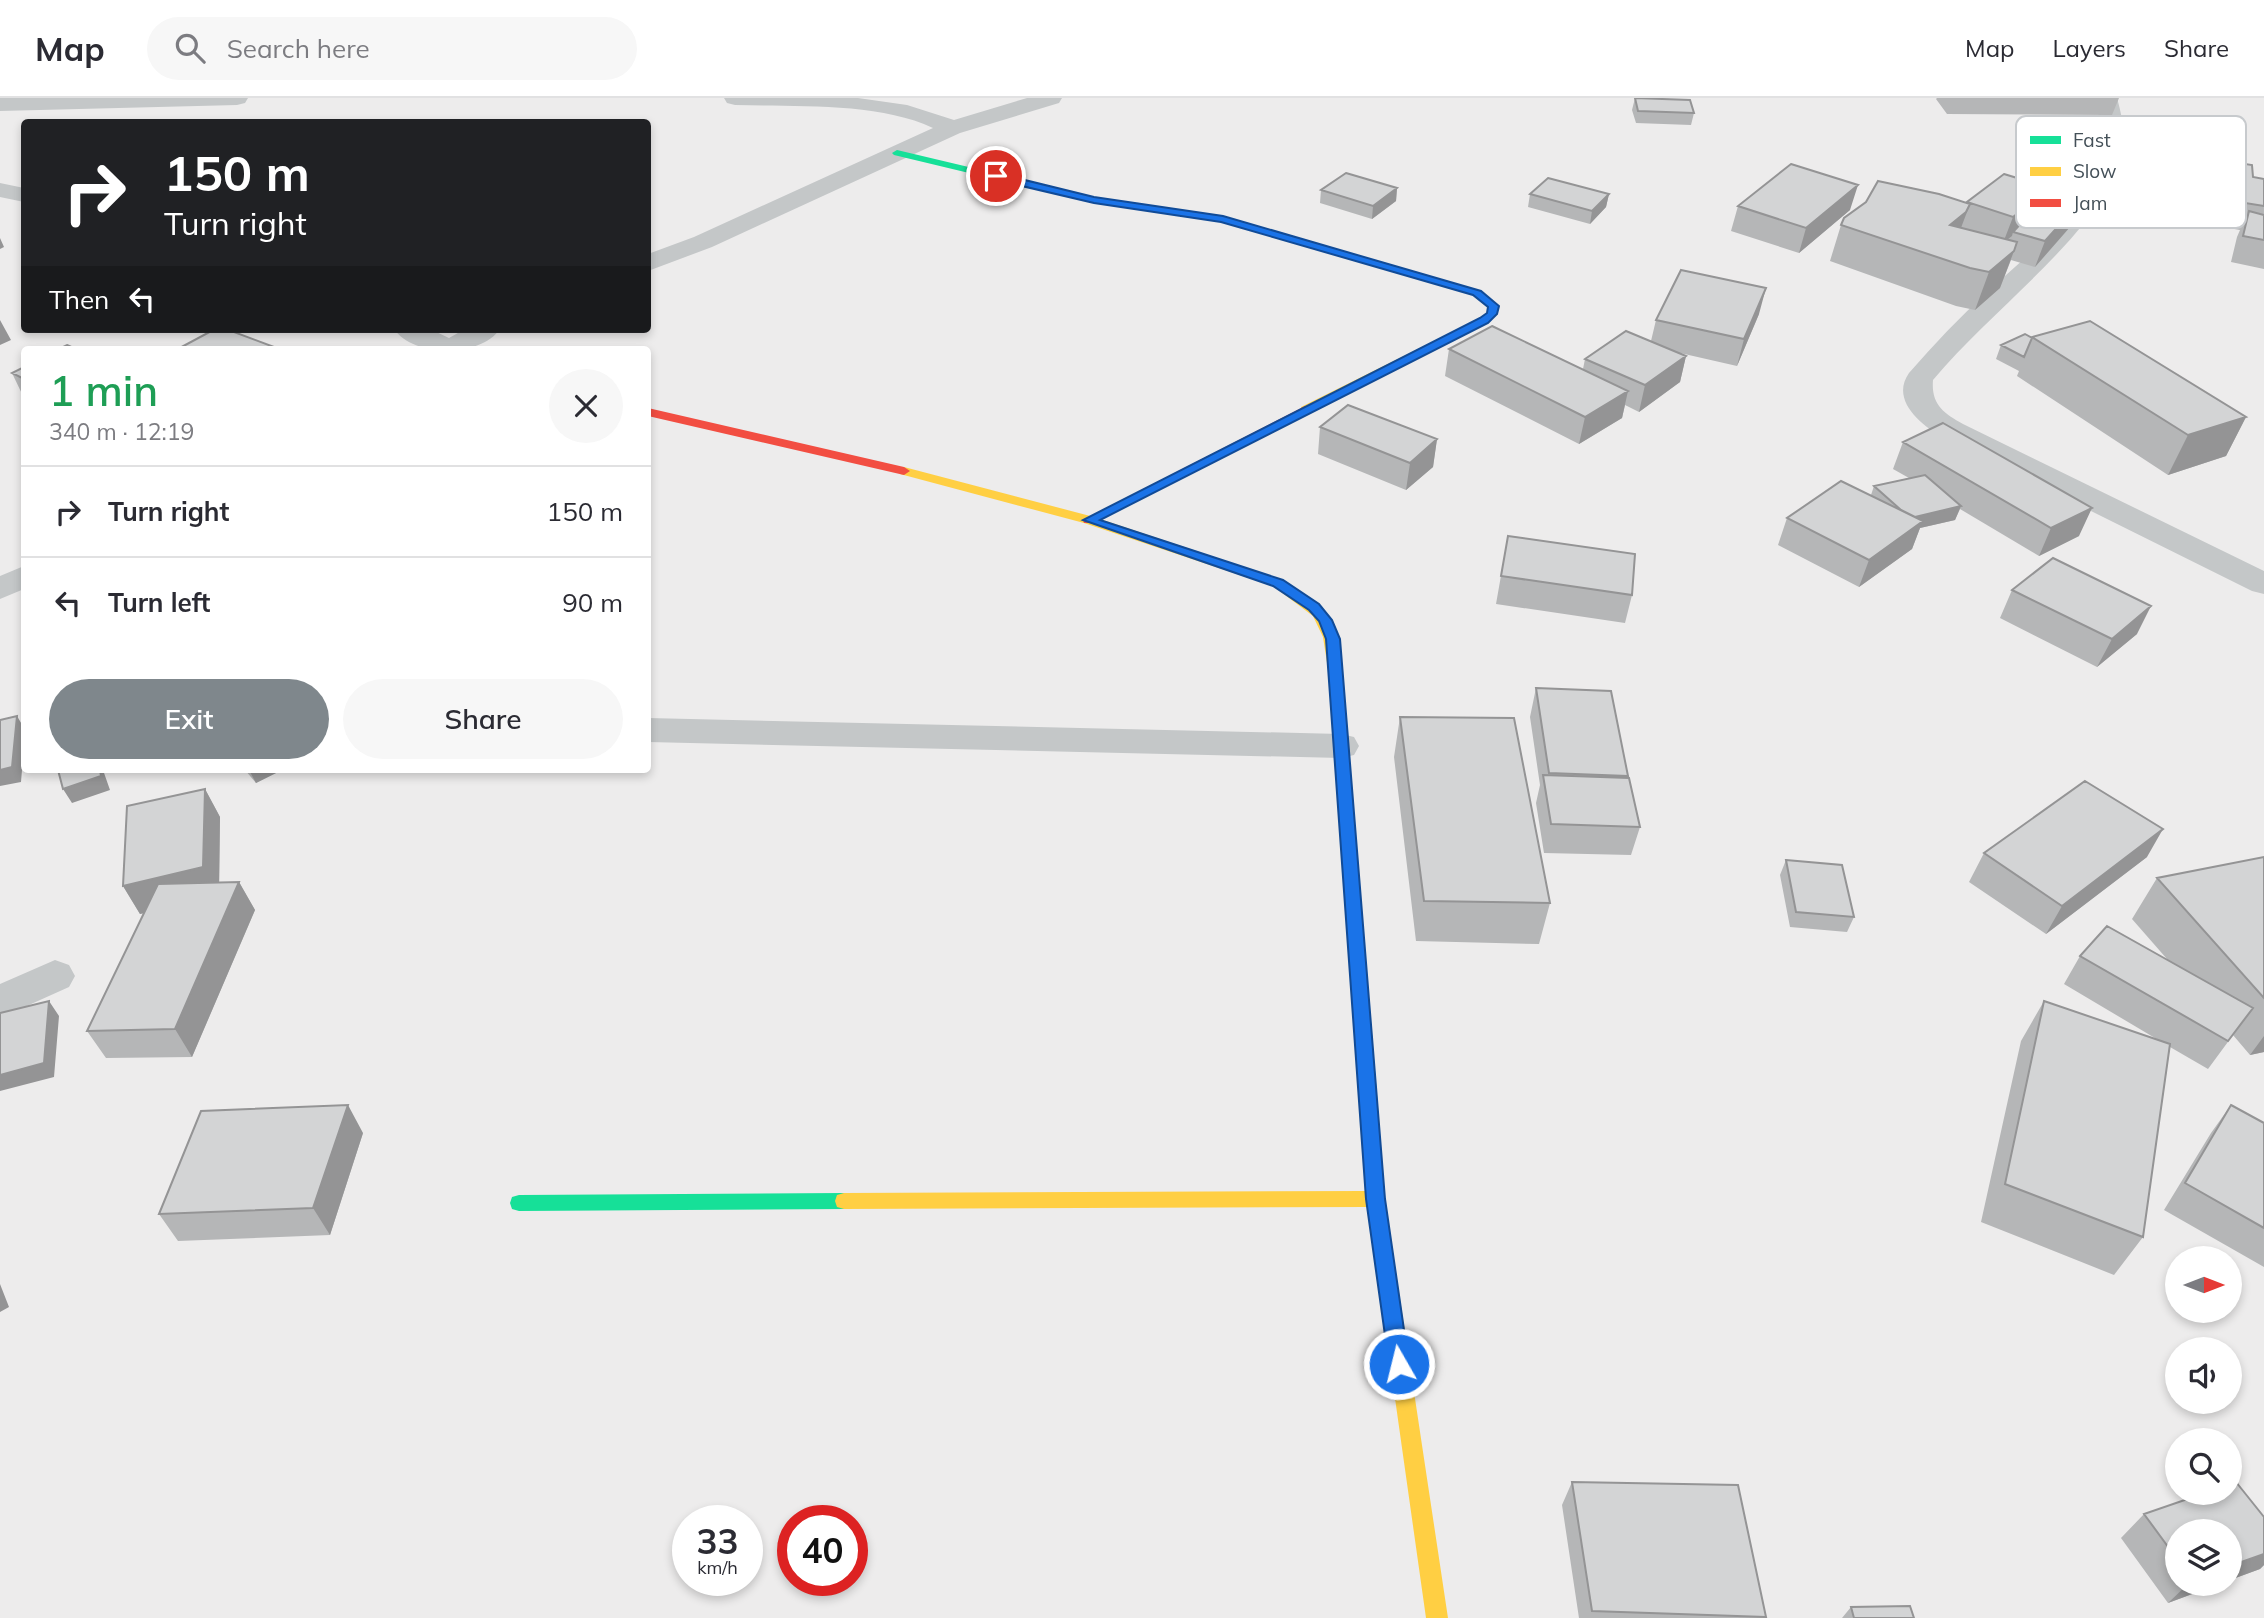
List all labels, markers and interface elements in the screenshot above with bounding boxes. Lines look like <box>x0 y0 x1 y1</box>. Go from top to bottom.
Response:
search box <box>147 17 637 80</box>
text: Map <box>35 28 105 69</box>
icon: search <box>171 29 209 67</box>
text: Search here <box>227 32 370 65</box>
text: Map <box>1965 33 2014 63</box>
text: Layers <box>2052 33 2126 63</box>
text: Share <box>2164 33 2229 63</box>
legend <box>2016 116 2246 228</box>
text: Fast <box>2073 128 2111 152</box>
text: 150 m <box>164 142 310 203</box>
pin <box>966 146 1026 206</box>
icon: right <box>49 147 140 238</box>
icon: arrive <box>977 157 1015 195</box>
text: Slow <box>2073 159 2117 183</box>
text: Jam <box>2073 191 2107 215</box>
text: Turn right <box>164 203 307 243</box>
icon: left <box>123 280 161 318</box>
text: Then <box>49 283 109 316</box>
text: 1 min <box>49 364 158 417</box>
button: close <box>549 369 623 443</box>
text: 340 m · 12:19 <box>49 417 194 446</box>
icon: right <box>49 493 87 531</box>
text: Turn right <box>108 495 229 528</box>
text: 150 m <box>547 495 623 528</box>
icon: left <box>49 584 87 622</box>
text: Turn left <box>108 586 210 619</box>
text: 90 m <box>562 586 623 619</box>
button: Exit <box>49 679 329 759</box>
button: Share <box>343 679 623 759</box>
north arrow <box>2165 1246 2242 1323</box>
map controls <box>2165 1246 2242 1596</box>
position arrow <box>1362 1327 1436 1401</box>
button: sound <box>2165 1337 2242 1414</box>
button: search <box>2165 1428 2242 1505</box>
speed limit sign: 40 <box>777 1505 868 1596</box>
text: 33 <box>696 1519 739 1563</box>
button: layers <box>2165 1519 2242 1596</box>
text: km/h <box>697 1556 738 1579</box>

